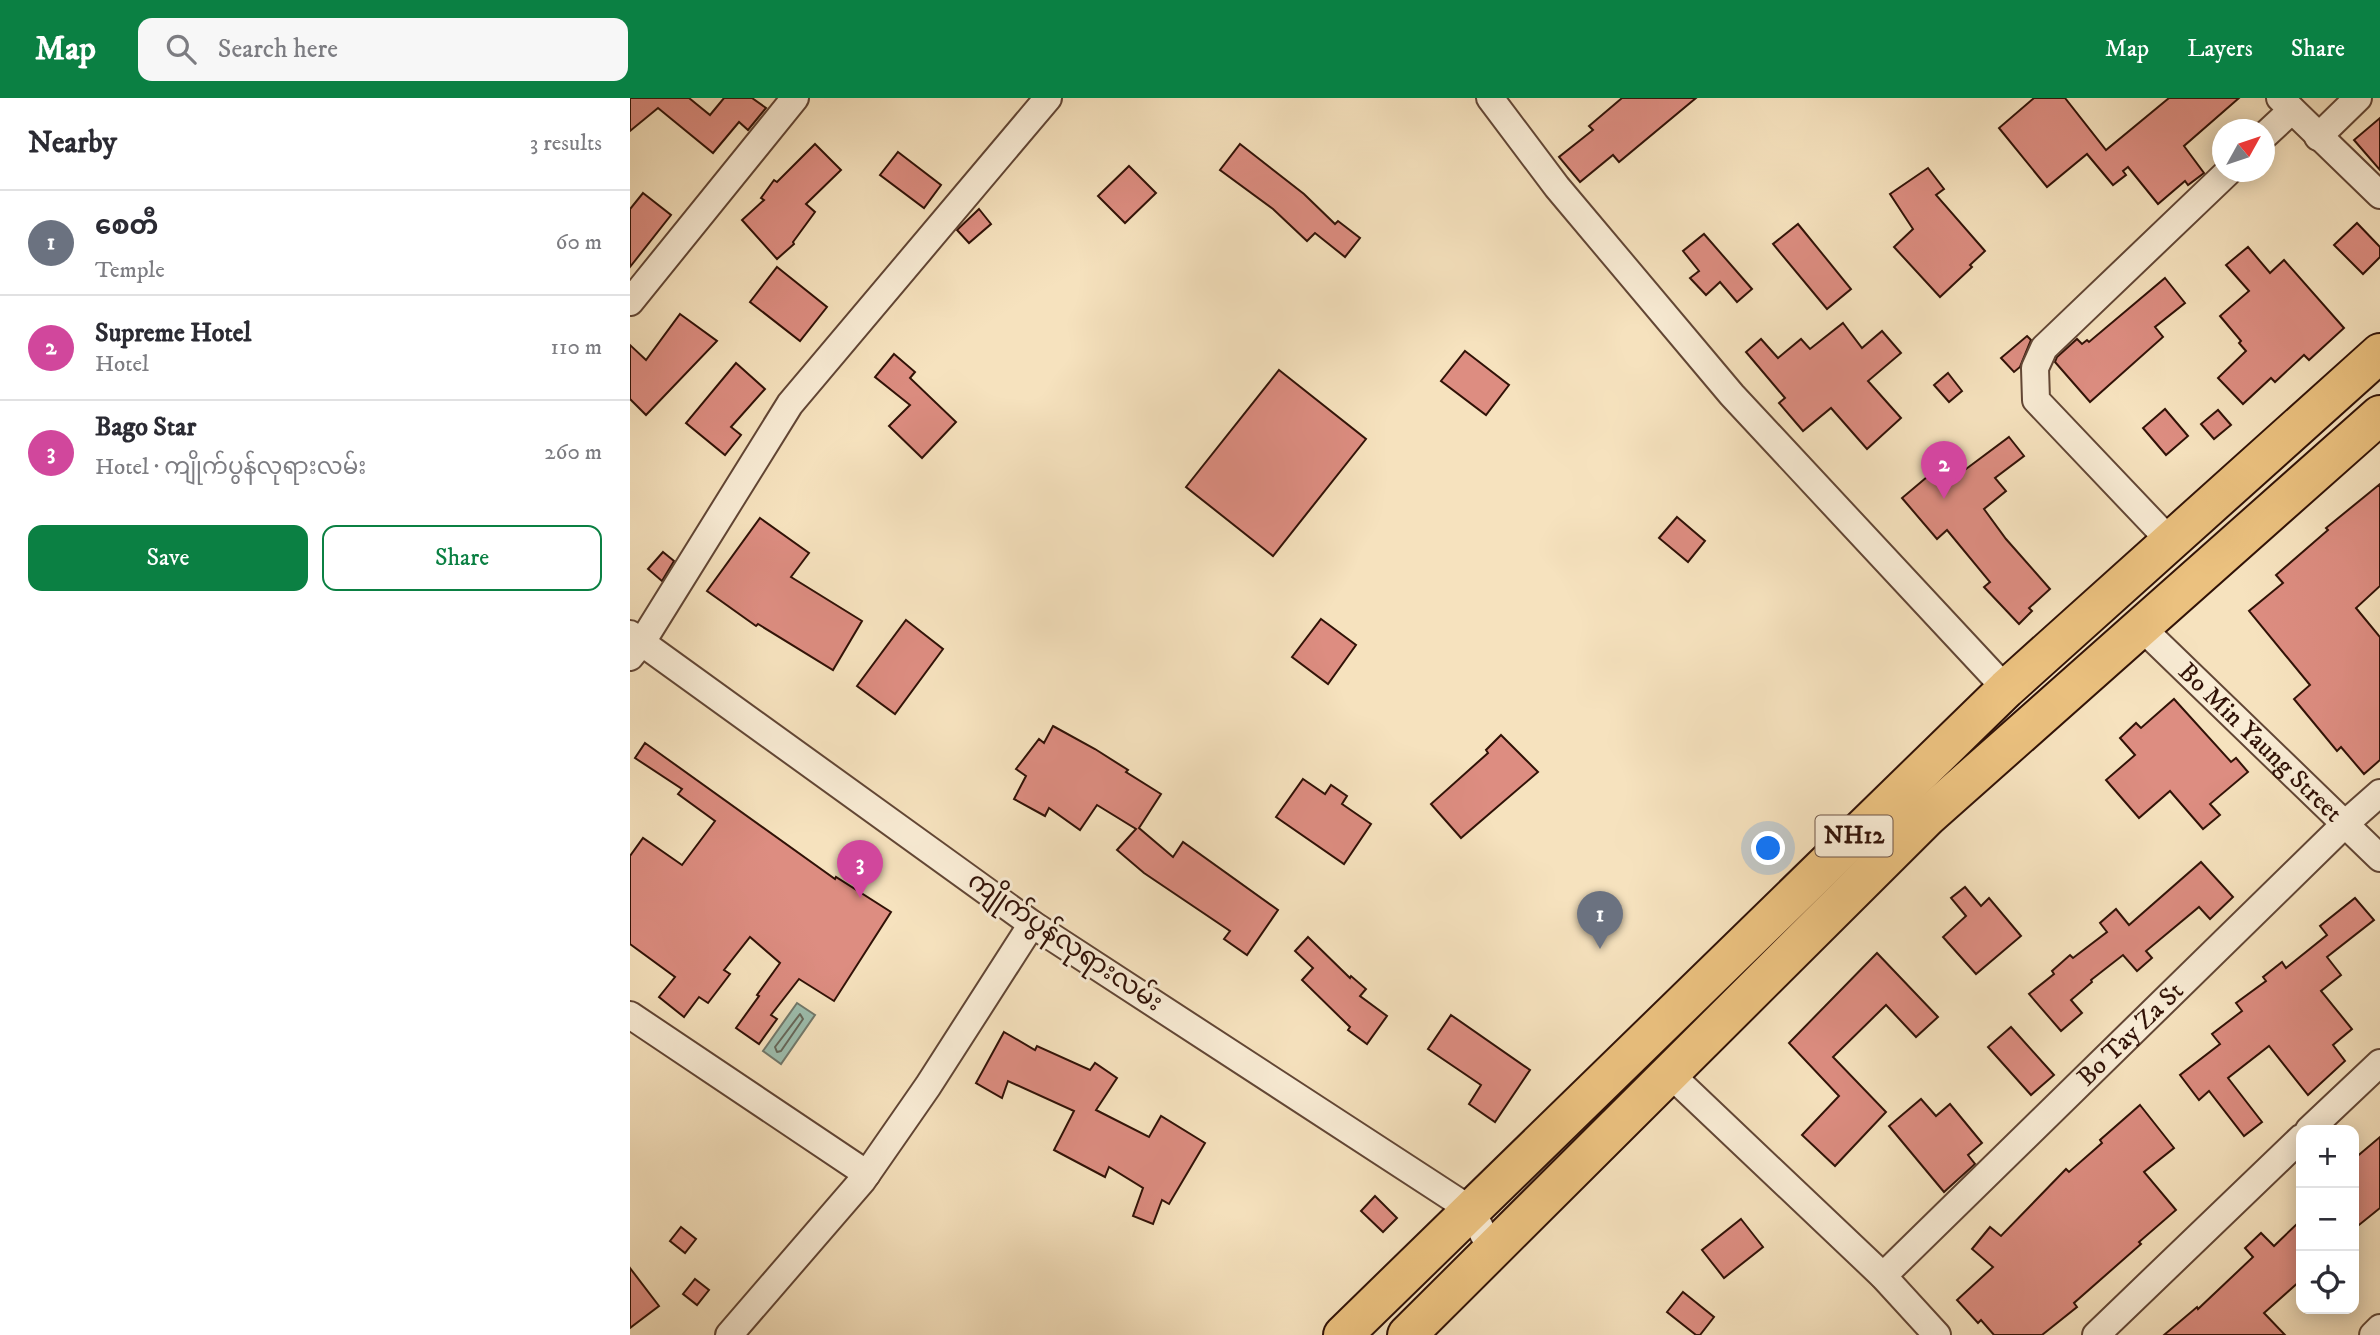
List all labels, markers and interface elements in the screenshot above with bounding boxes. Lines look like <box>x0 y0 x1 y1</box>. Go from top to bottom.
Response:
search box <box>138 18 628 81</box>
text: Map <box>35 29 96 70</box>
icon: search <box>162 30 200 68</box>
text: Search here <box>218 33 338 66</box>
text: Map <box>2105 34 2149 64</box>
text: Layers <box>2187 34 2253 64</box>
text: Share <box>2291 34 2345 64</box>
north arrow <box>2212 119 2275 182</box>
text: Nearby <box>28 125 117 162</box>
text: 3 results <box>530 129 602 158</box>
text: စေတီ <box>95 210 158 243</box>
text: 1 <box>47 228 55 257</box>
text: 60 m <box>555 228 602 257</box>
text: Temple <box>95 256 165 285</box>
text: Supreme Hotel <box>95 317 251 350</box>
text: 2 <box>45 333 57 362</box>
text: 110 m <box>551 333 602 362</box>
text: Hotel <box>95 350 149 379</box>
text: Bago Star <box>95 411 196 444</box>
text: 3 <box>47 438 55 467</box>
text: 260 m <box>544 438 602 467</box>
pin: 2 <box>1921 441 1967 499</box>
text: Hotel · ကျိုက်ပွန်လုရားလမ်း <box>95 453 366 482</box>
button: Save <box>28 525 308 591</box>
button: Share <box>322 525 602 591</box>
street label: Bo Min Yaung Street <box>2171 655 2350 829</box>
road number: NH12 <box>1816 816 1892 856</box>
your location <box>1751 831 1785 865</box>
pin: 3 <box>837 840 883 898</box>
street label: ကျိုက်ပွန်လုရားလမ်း <box>960 863 1170 1022</box>
pin: 1 <box>1577 891 1623 949</box>
street label: Bo Tay Za St <box>2070 975 2191 1093</box>
map controls <box>2296 1125 2359 1314</box>
button: + <box>2296 1125 2359 1188</box>
button: − <box>2296 1188 2359 1251</box>
button: locate <box>2296 1251 2359 1314</box>

